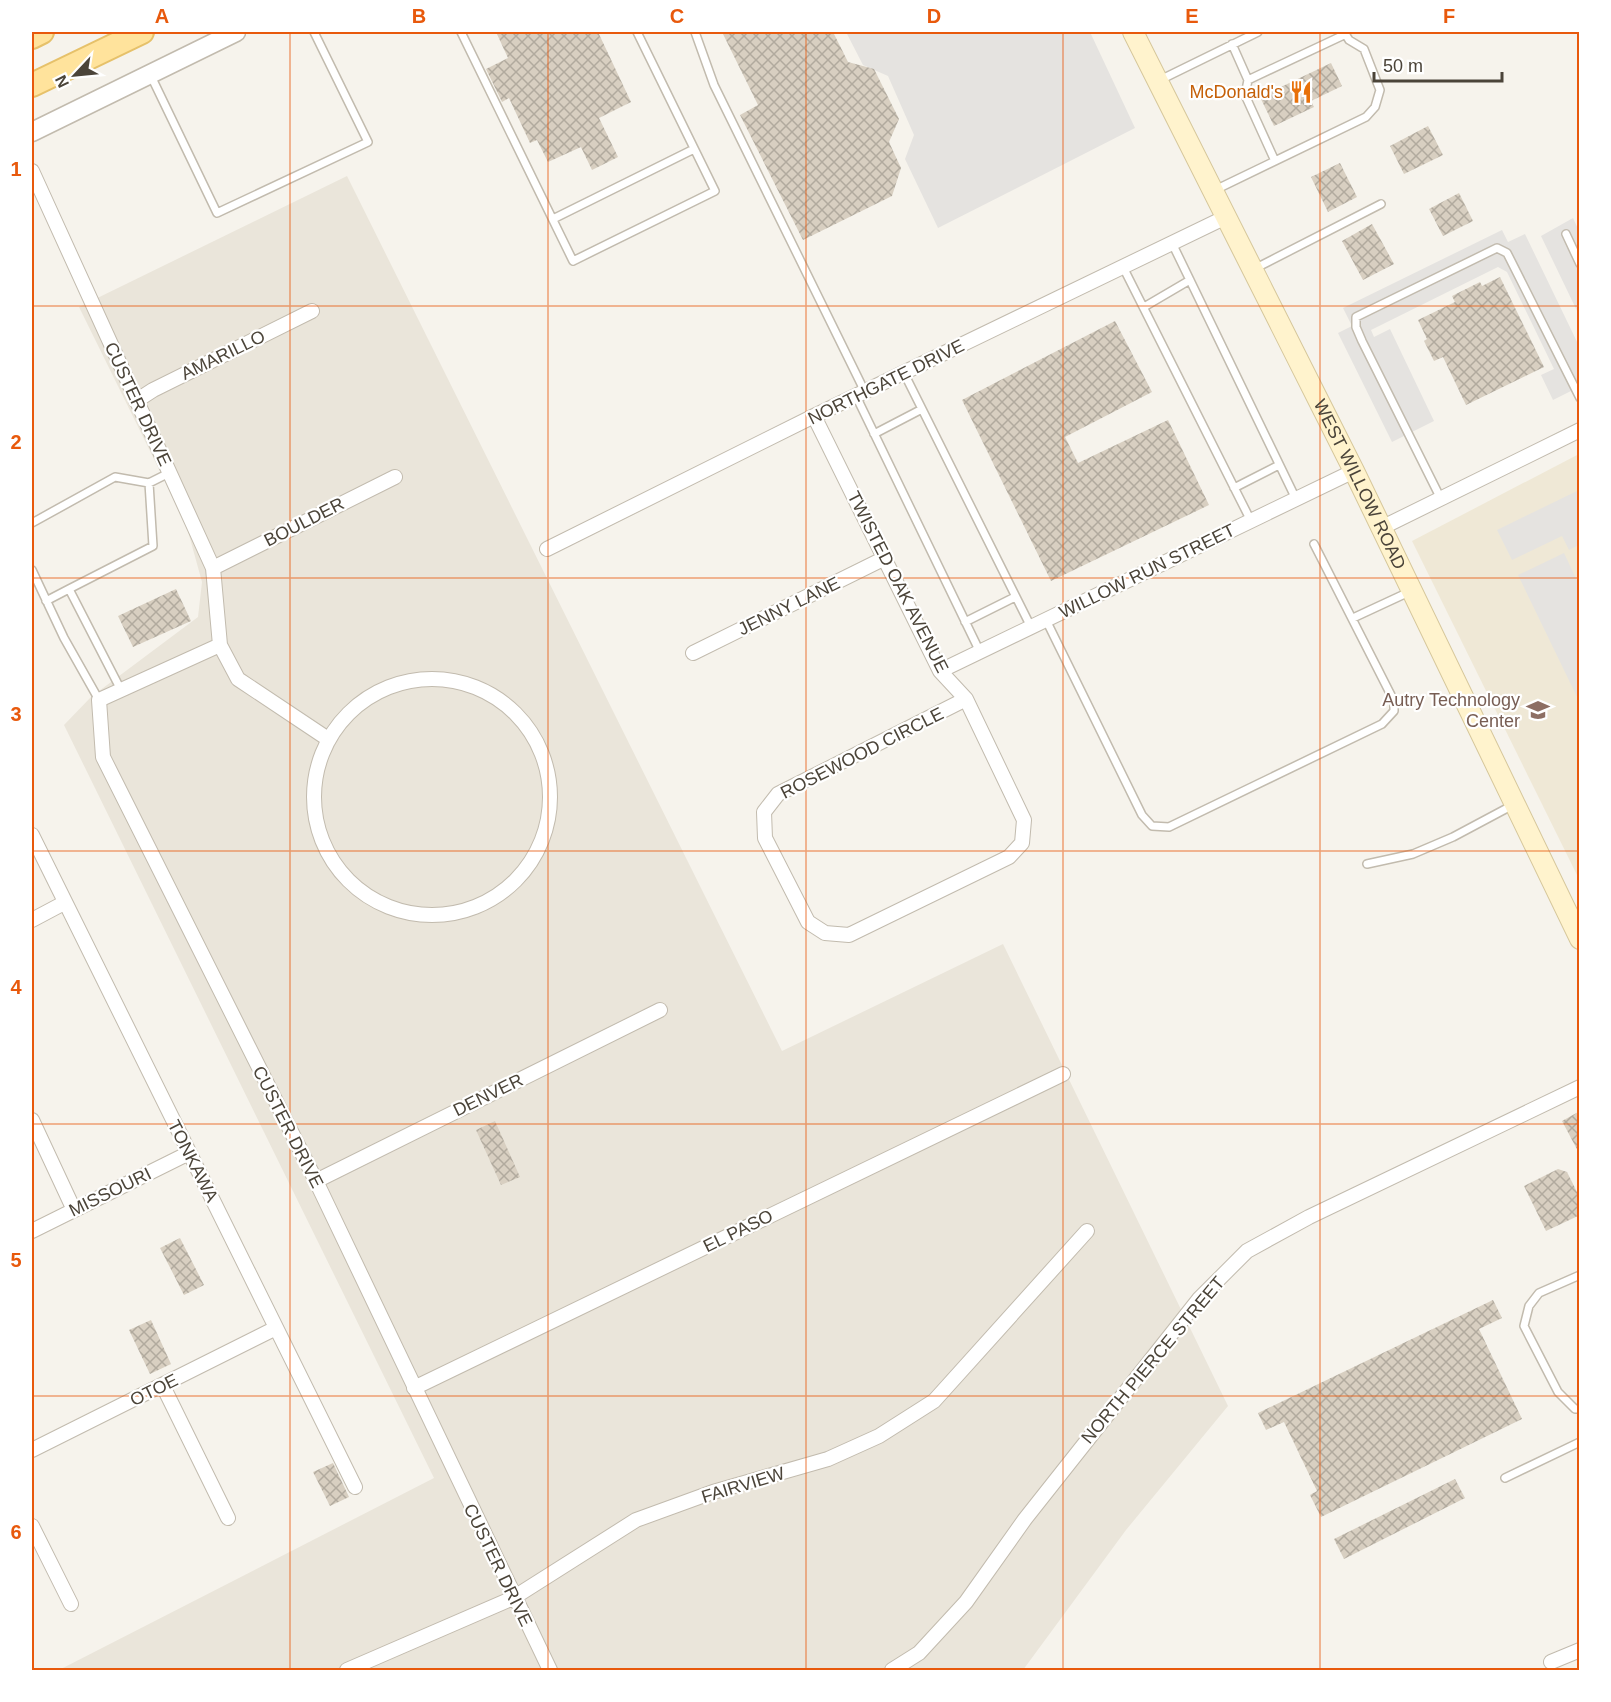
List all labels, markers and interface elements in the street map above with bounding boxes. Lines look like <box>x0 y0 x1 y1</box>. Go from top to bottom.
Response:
text: A <box>155 5 169 27</box>
text: B <box>412 5 426 27</box>
text: C <box>670 5 684 27</box>
text: D <box>927 5 941 27</box>
text: E <box>1185 5 1199 27</box>
text: F <box>1443 5 1455 27</box>
north arrow <box>45 45 105 105</box>
scale bar <box>1374 45 1502 83</box>
text: 50 m <box>1383 56 1423 76</box>
text: N <box>52 72 72 90</box>
restaurant icon: McDonald's <box>1288 79 1314 105</box>
place label: McDonald's <box>1190 82 1283 102</box>
text: 1 <box>10 158 22 180</box>
street label: AMARILLO <box>178 326 268 384</box>
street label: NORTHGATE DRIVE <box>805 335 967 429</box>
street label: CUSTER DRIVE <box>101 339 175 469</box>
street label: WEST WILLOW ROAD <box>1310 396 1410 573</box>
text: 2 <box>10 431 22 453</box>
street label: TWISTED OAK AVENUE <box>844 488 952 676</box>
street label: BOULDER <box>261 493 347 551</box>
street label: WILLOW RUN STREET <box>1056 520 1238 622</box>
street label: JENNY LANE <box>735 573 843 639</box>
place label: Autry Technology Center <box>1382 690 1520 731</box>
school or university icon: Autry Technology Center <box>1525 697 1551 723</box>
text: 3 <box>10 703 22 725</box>
street label: ROSEWOOD CIRCLE <box>777 703 947 803</box>
text: 4 <box>10 976 22 998</box>
street label: CUSTER DRIVE <box>249 1063 327 1191</box>
street label: DENVER <box>450 1070 526 1120</box>
street label: TONKAWA <box>164 1117 222 1205</box>
street label: MISSOURI <box>66 1164 154 1220</box>
street label: EL PASO <box>700 1206 776 1256</box>
text: 5 <box>10 1249 22 1271</box>
street label: NORTH PIERCE STREET <box>1077 1272 1229 1448</box>
street label: OTOE <box>127 1370 181 1410</box>
street label: FAIRVIEW <box>699 1463 787 1507</box>
street label: CUSTER DRIVE <box>460 1500 536 1630</box>
text: 6 <box>10 1521 22 1543</box>

